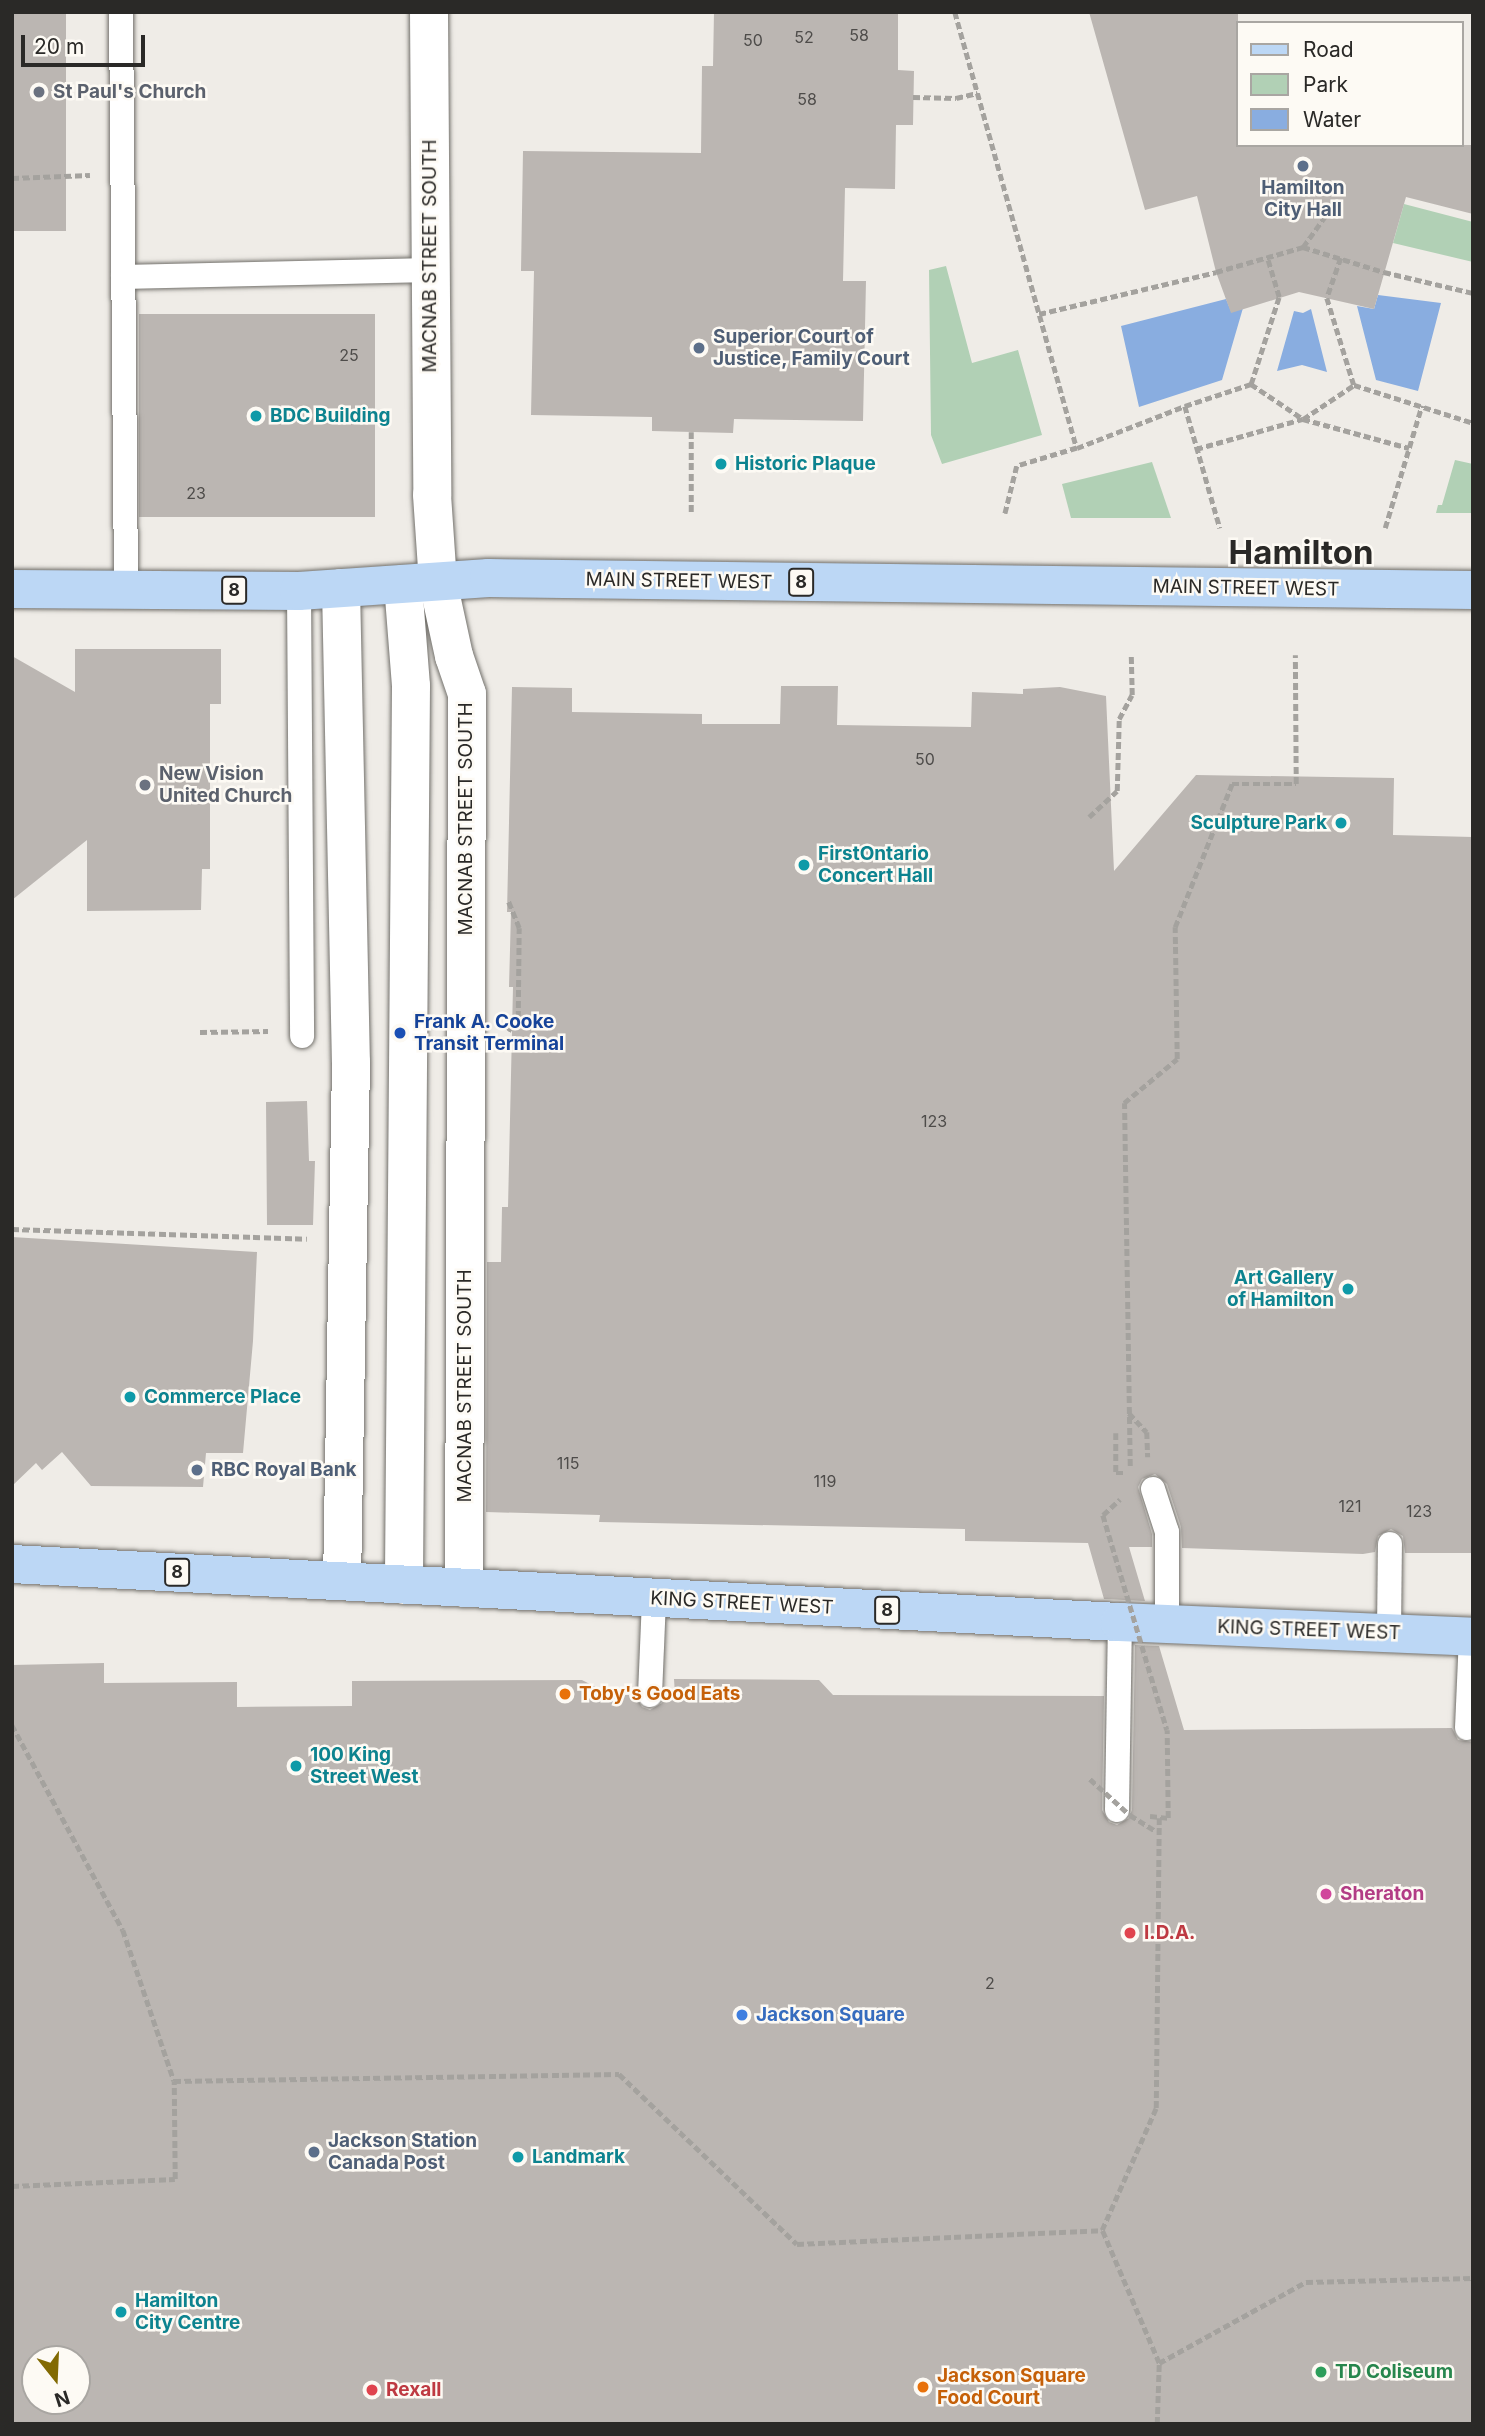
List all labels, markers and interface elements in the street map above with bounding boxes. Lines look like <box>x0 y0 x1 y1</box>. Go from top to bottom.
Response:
scale bar <box>24 21 149 65</box>
legend <box>1236 21 1464 147</box>
house number: 58 <box>849 25 869 45</box>
house number: 52 <box>794 27 814 47</box>
house number: 50 <box>743 30 763 50</box>
text: 20 m <box>34 34 84 59</box>
text: Road <box>1303 37 1354 62</box>
text: Park <box>1303 72 1348 97</box>
place label: St Paul's Church <box>53 81 206 103</box>
marker: St Paul's Church <box>31 84 47 100</box>
house number: 58 <box>797 89 817 109</box>
text: Water <box>1303 107 1361 132</box>
street label: MACNAB STREET SOUTH <box>419 139 441 373</box>
marker: Hamilton City Hall <box>1295 158 1311 174</box>
place label: Hamilton City Hall <box>1261 177 1345 221</box>
place label: Superior Court of Justice, Family Court <box>713 326 910 370</box>
marker: Superior Court of Justice, Family Court <box>691 340 707 356</box>
house number: 25 <box>339 345 359 365</box>
place label: BDC Building <box>270 405 391 427</box>
marker: BDC Building <box>248 408 264 424</box>
place label: Historic Plaque <box>735 453 876 475</box>
marker: Historic Plaque <box>713 456 729 472</box>
house number: 23 <box>186 483 206 503</box>
district label: Hamilton <box>1229 533 1373 573</box>
street label: MAIN STREET WEST <box>585 568 773 594</box>
road number: 8 <box>787 568 815 596</box>
street label: MAIN STREET WEST <box>1152 575 1340 601</box>
road number: 8 <box>220 576 248 604</box>
street label: MACNAB STREET SOUTH <box>455 702 477 936</box>
house number: 50 <box>915 749 935 769</box>
place label: New Vision United Church <box>159 763 292 807</box>
marker: New Vision United Church <box>137 777 153 793</box>
place label: Sculpture Park <box>1190 812 1327 834</box>
marker: Sculpture Park <box>1333 815 1349 831</box>
place label: FirstOntario Concert Hall <box>818 843 933 887</box>
marker: FirstOntario Concert Hall <box>796 857 812 873</box>
place label: Frank A. Cooke Transit Terminal <box>414 1011 564 1055</box>
marker: Frank A. Cooke Transit Terminal <box>392 1025 408 1041</box>
house number: 123 <box>921 1111 947 1131</box>
place label: Art Gallery of Hamilton <box>1227 1267 1334 1311</box>
street label: MACNAB STREET SOUTH <box>454 1269 476 1503</box>
marker: Art Gallery of Hamilton <box>1340 1281 1356 1297</box>
place label: Commerce Place <box>144 1386 301 1408</box>
marker: Commerce Place <box>122 1389 138 1405</box>
house number: 115 <box>557 1453 579 1473</box>
place label: RBC Royal Bank <box>211 1459 357 1481</box>
marker: RBC Royal Bank <box>189 1462 205 1478</box>
house number: 119 <box>814 1471 836 1491</box>
house number: 121 <box>1339 1496 1361 1516</box>
house number: 123 <box>1406 1501 1432 1521</box>
road number: 8 <box>163 1558 191 1587</box>
street label: KING STREET WEST <box>650 1587 834 1619</box>
road number: 8 <box>873 1596 901 1624</box>
street label: KING STREET WEST <box>1217 1615 1401 1645</box>
place label: Toby's Good Eats <box>579 1683 740 1705</box>
marker: Toby's Good Eats <box>557 1686 573 1702</box>
place label: 100 King Street West <box>310 1744 418 1788</box>
marker: 100 King Street West <box>288 1758 304 1774</box>
place label: Sheraton <box>1340 1883 1424 1905</box>
marker: Sheraton <box>1318 1886 1334 1902</box>
place label: I.D.A. <box>1144 1922 1195 1944</box>
marker: I.D.A. <box>1122 1925 1138 1941</box>
house number: 2 <box>985 1973 995 1993</box>
place label: Jackson Square <box>756 2004 905 2026</box>
marker: Jackson Square <box>734 2007 750 2023</box>
place label: Jackson Station Canada Post <box>328 2130 477 2174</box>
marker: Jackson Station Canada Post <box>306 2144 322 2160</box>
place label: Landmark <box>532 2146 625 2168</box>
marker: Landmark <box>510 2149 526 2165</box>
place label: Hamilton City Centre <box>135 2290 240 2334</box>
marker: Hamilton City Centre <box>113 2304 129 2320</box>
north arrow <box>21 2345 91 2415</box>
place label: TD Coliseum <box>1335 2361 1453 2383</box>
marker: TD Coliseum <box>1313 2364 1329 2380</box>
place label: Jackson Square Food Court <box>937 2365 1086 2409</box>
place label: Rexall <box>386 2379 441 2401</box>
marker: Jackson Square Food Court <box>915 2379 931 2395</box>
marker: Rexall <box>364 2382 380 2398</box>
text: N <box>52 2385 72 2412</box>

